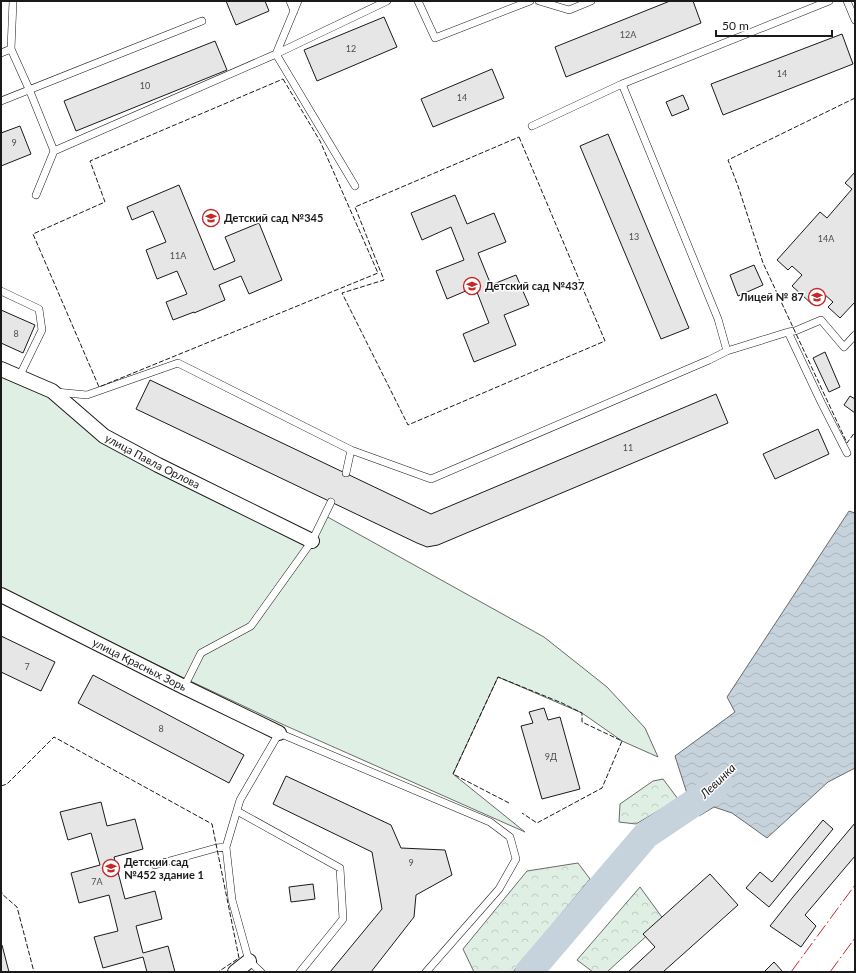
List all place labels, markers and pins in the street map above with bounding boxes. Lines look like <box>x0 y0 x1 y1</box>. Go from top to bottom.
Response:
school or university icon: Детский сад №345 <box>201 208 221 228</box>
place label: Детский сад №345 <box>224 211 323 224</box>
school or university icon: Детский сад №437 <box>462 276 482 296</box>
place label: Детский сад №437 <box>485 279 584 292</box>
school or university icon: Лицей № 87 <box>807 287 827 307</box>
place label: Лицей № 87 <box>738 290 804 303</box>
place label: Детский сад №452 здание 1 <box>124 855 204 881</box>
school or university icon: Детский сад №452 здание 1 <box>101 858 121 878</box>

